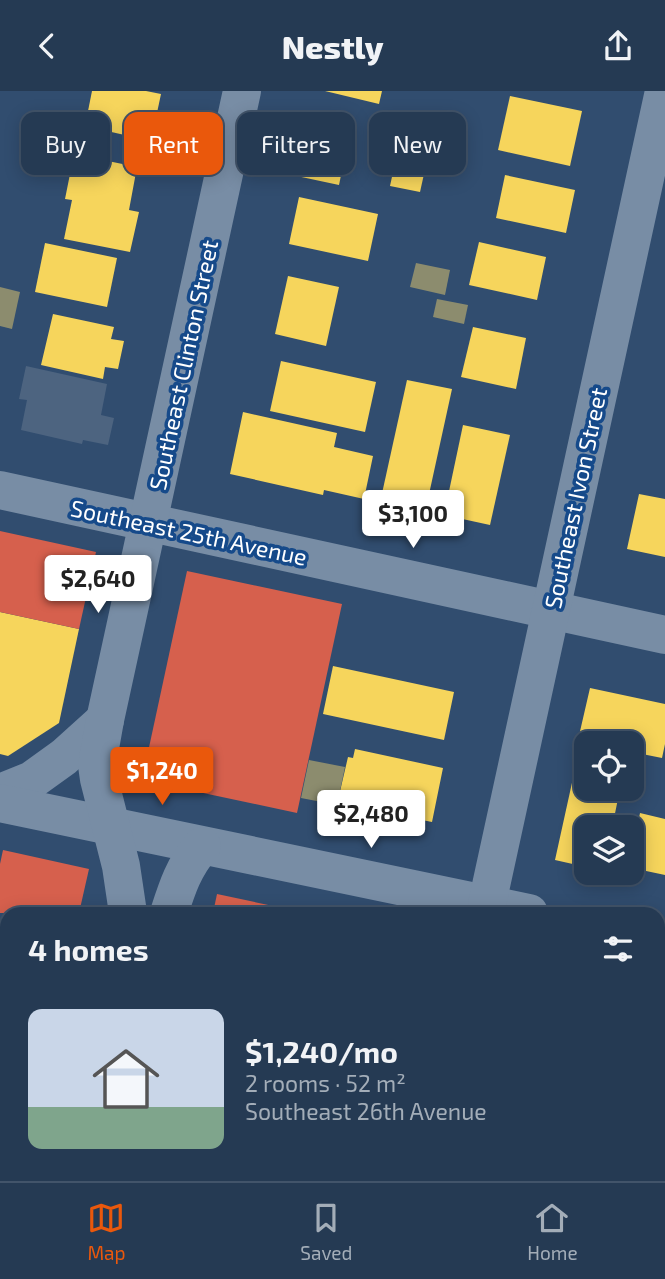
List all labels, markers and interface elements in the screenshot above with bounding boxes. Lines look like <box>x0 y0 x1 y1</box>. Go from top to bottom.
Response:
icon: back <box>28 27 66 65</box>
text: Nestly <box>282 27 383 65</box>
icon: share <box>599 27 637 65</box>
chip: Buy <box>21 112 110 175</box>
chip: Rent <box>124 112 223 175</box>
chip: Filters <box>237 112 355 175</box>
chip: New <box>369 112 466 175</box>
street label: Southeast Clinton Street <box>143 237 223 493</box>
street label: Southeast Ivon Street <box>538 385 612 611</box>
pin: $3,100 <box>356 491 470 550</box>
street label: Southeast 25th Avenue <box>68 493 310 571</box>
text: $3,100 <box>378 499 448 527</box>
pin: $2,640 <box>41 555 155 615</box>
text: $2,640 <box>60 564 136 592</box>
map controls <box>574 731 644 885</box>
button: locate <box>574 731 644 801</box>
pin: $1,240 <box>105 747 219 807</box>
text: $1,240 <box>126 756 198 784</box>
pin: $2,480 <box>314 791 428 850</box>
text: $2,480 <box>333 799 409 827</box>
button: layers <box>574 815 644 885</box>
icon: filters <box>599 930 637 968</box>
text: 4 homes <box>28 931 149 967</box>
text: $1,240/mo <box>245 1033 398 1069</box>
icon: home <box>84 1037 168 1121</box>
text: 2 rooms · 52 m² <box>245 1069 406 1097</box>
text: Southeast 26th Avenue <box>245 1097 487 1125</box>
tab: Map <box>87 1199 126 1264</box>
tab: Saved <box>300 1199 352 1264</box>
tab: Home <box>527 1199 578 1264</box>

